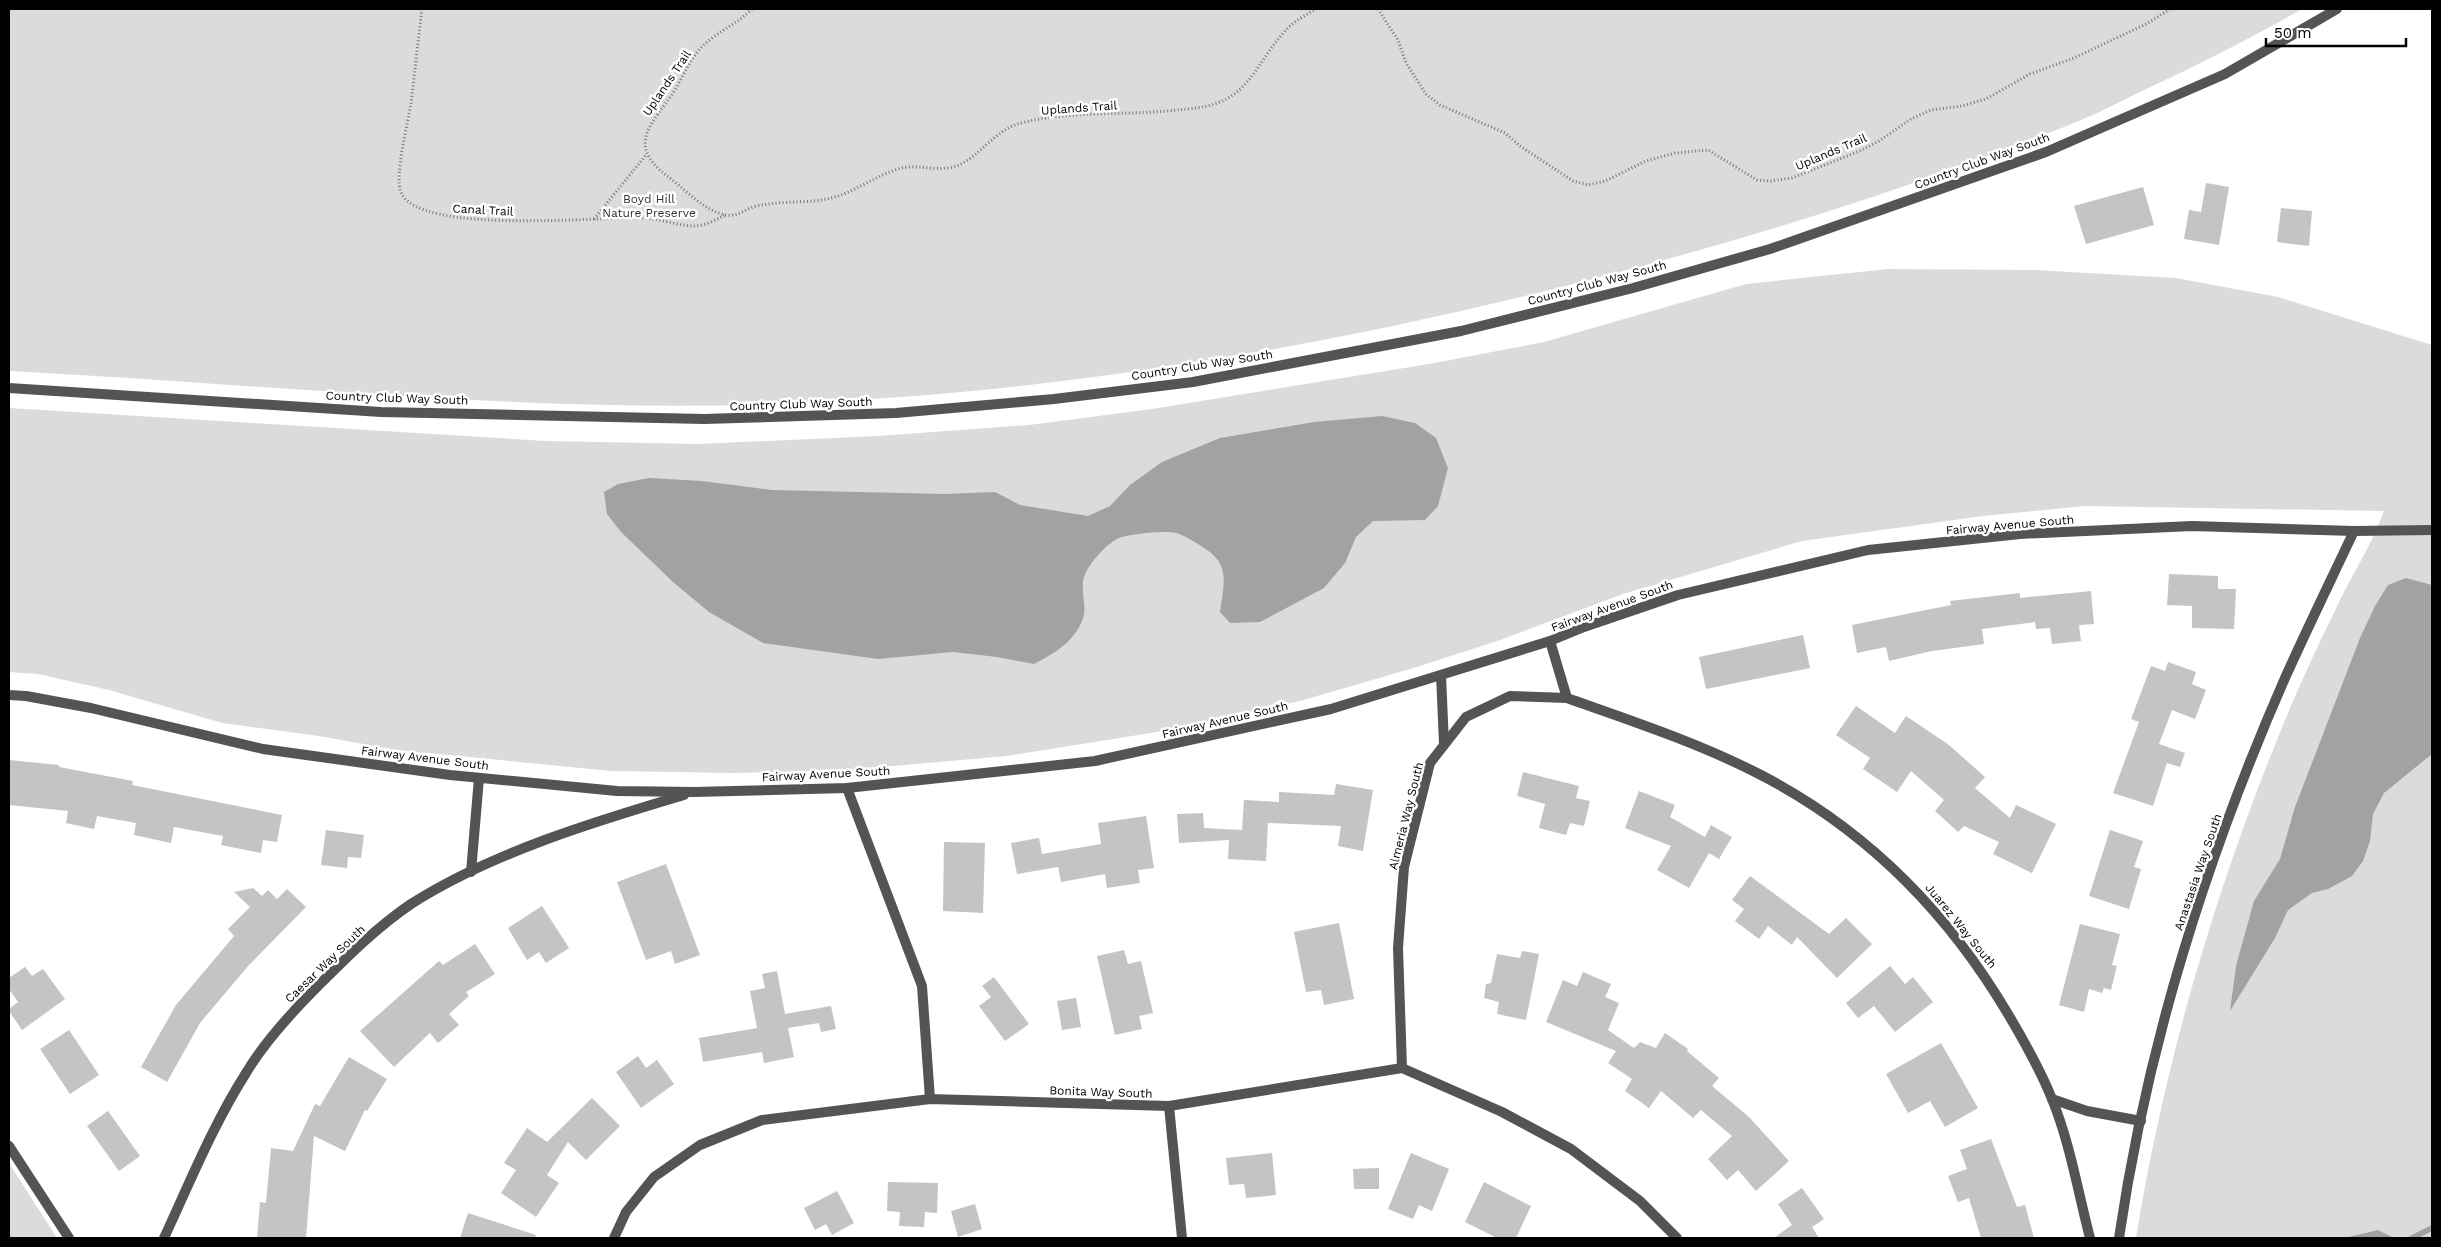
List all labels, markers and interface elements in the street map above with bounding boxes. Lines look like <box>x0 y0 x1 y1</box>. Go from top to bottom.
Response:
scale bar <box>2266 15 2406 47</box>
text: 50 m <box>2274 24 2311 42</box>
street label: Uplands Trail <box>640 47 694 119</box>
street label: Uplands Trail <box>1040 98 1118 118</box>
street label: Country Club Way South <box>1912 130 2052 192</box>
street label: Uplands Trail <box>1793 131 1869 173</box>
park label: Boyd Hill Nature Preserve <box>602 192 696 220</box>
street label: Canal Trail <box>452 201 514 219</box>
street label: Country Club Way South <box>1526 258 1668 308</box>
street label: Country Club Way South <box>1130 347 1274 383</box>
street label: Country Club Way South <box>325 389 469 407</box>
street label: Country Club Way South <box>729 395 873 413</box>
street label: Fairway Avenue South <box>1945 512 2075 538</box>
street label: Fairway Avenue South <box>1549 577 1675 635</box>
street label: Fairway Avenue South <box>1161 699 1289 741</box>
street label: Fairway Avenue South <box>360 743 490 773</box>
street label: Almeria Way South <box>1386 761 1426 871</box>
street label: Fairway Avenue South <box>761 764 891 784</box>
street label: Anastasia Way South <box>2171 812 2225 932</box>
street label: Juarez Way South <box>1923 881 1999 971</box>
street label: Caesar Way South <box>282 922 368 1006</box>
street label: Bonita Way South <box>1049 1083 1153 1101</box>

